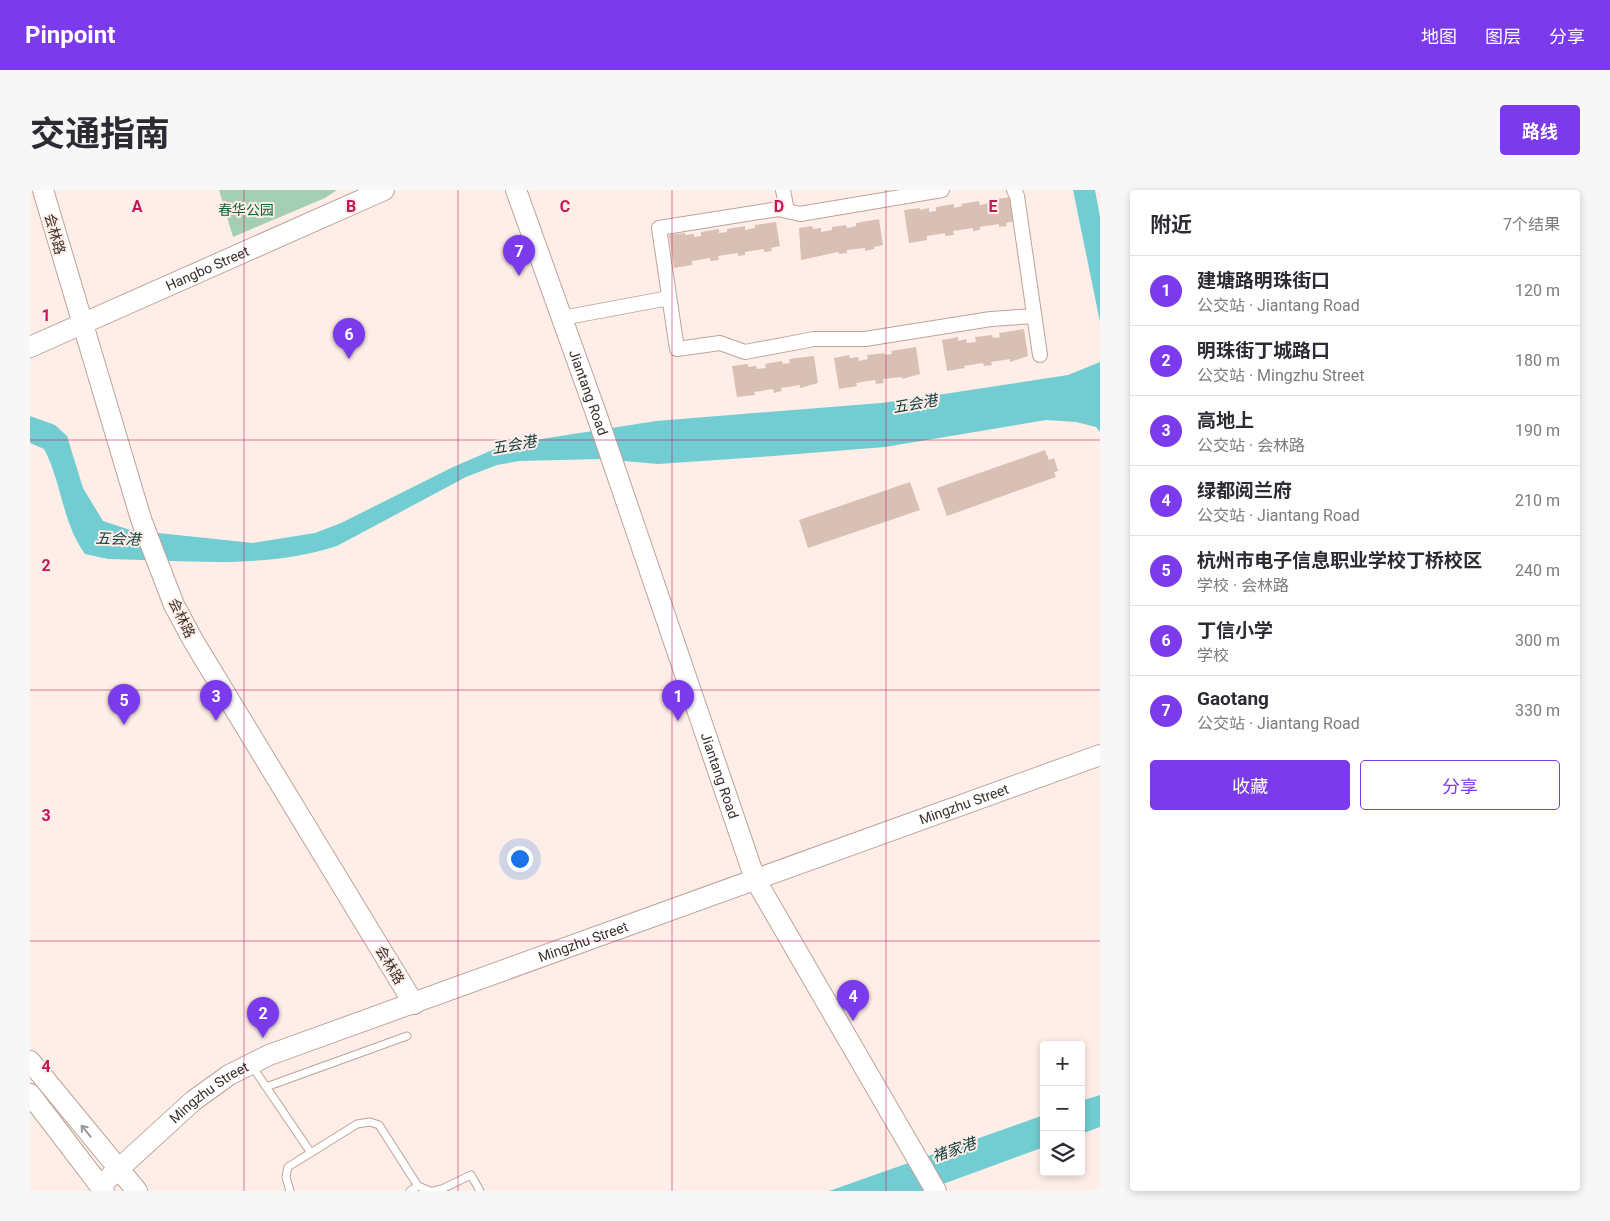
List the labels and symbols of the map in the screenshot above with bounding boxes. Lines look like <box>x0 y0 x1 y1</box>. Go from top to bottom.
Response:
text: A <box>132 197 143 216</box>
text: B <box>346 197 356 216</box>
text: C <box>560 197 570 216</box>
text: D <box>774 197 784 216</box>
text: E <box>989 197 998 216</box>
park label: 春华公园 <box>218 202 274 218</box>
street label: 会林路 <box>42 212 68 256</box>
pin: 7 <box>503 235 535 276</box>
street label: Hangbo Street <box>163 243 252 294</box>
text: 1 <box>41 306 51 325</box>
pin: 6 <box>333 318 365 359</box>
street label: Jiantang Road <box>566 347 611 437</box>
water label: 五会港 <box>891 391 941 417</box>
water label: 五会港 <box>490 432 540 458</box>
water label: 五会港 <box>95 529 143 549</box>
text: 2 <box>41 556 51 575</box>
street label: 会林路 <box>166 596 198 640</box>
pin: 3 <box>200 680 232 721</box>
pin: 1 <box>662 680 694 721</box>
pin: 5 <box>108 684 140 725</box>
street label: Jiantang Road <box>698 730 742 821</box>
street label: Mingzhu Street <box>917 780 1011 828</box>
text: 3 <box>41 806 51 825</box>
your location <box>507 846 533 872</box>
street label: Mingzhu Street <box>536 918 630 965</box>
street label: 会林路 <box>372 943 408 987</box>
pin: 4 <box>837 980 869 1021</box>
pin: 2 <box>247 997 279 1038</box>
text: 4 <box>41 1057 51 1076</box>
street label: Mingzhu Street <box>166 1058 251 1127</box>
one-way arrow <box>81 1124 92 1137</box>
water label: 褚家港 <box>930 1134 980 1166</box>

